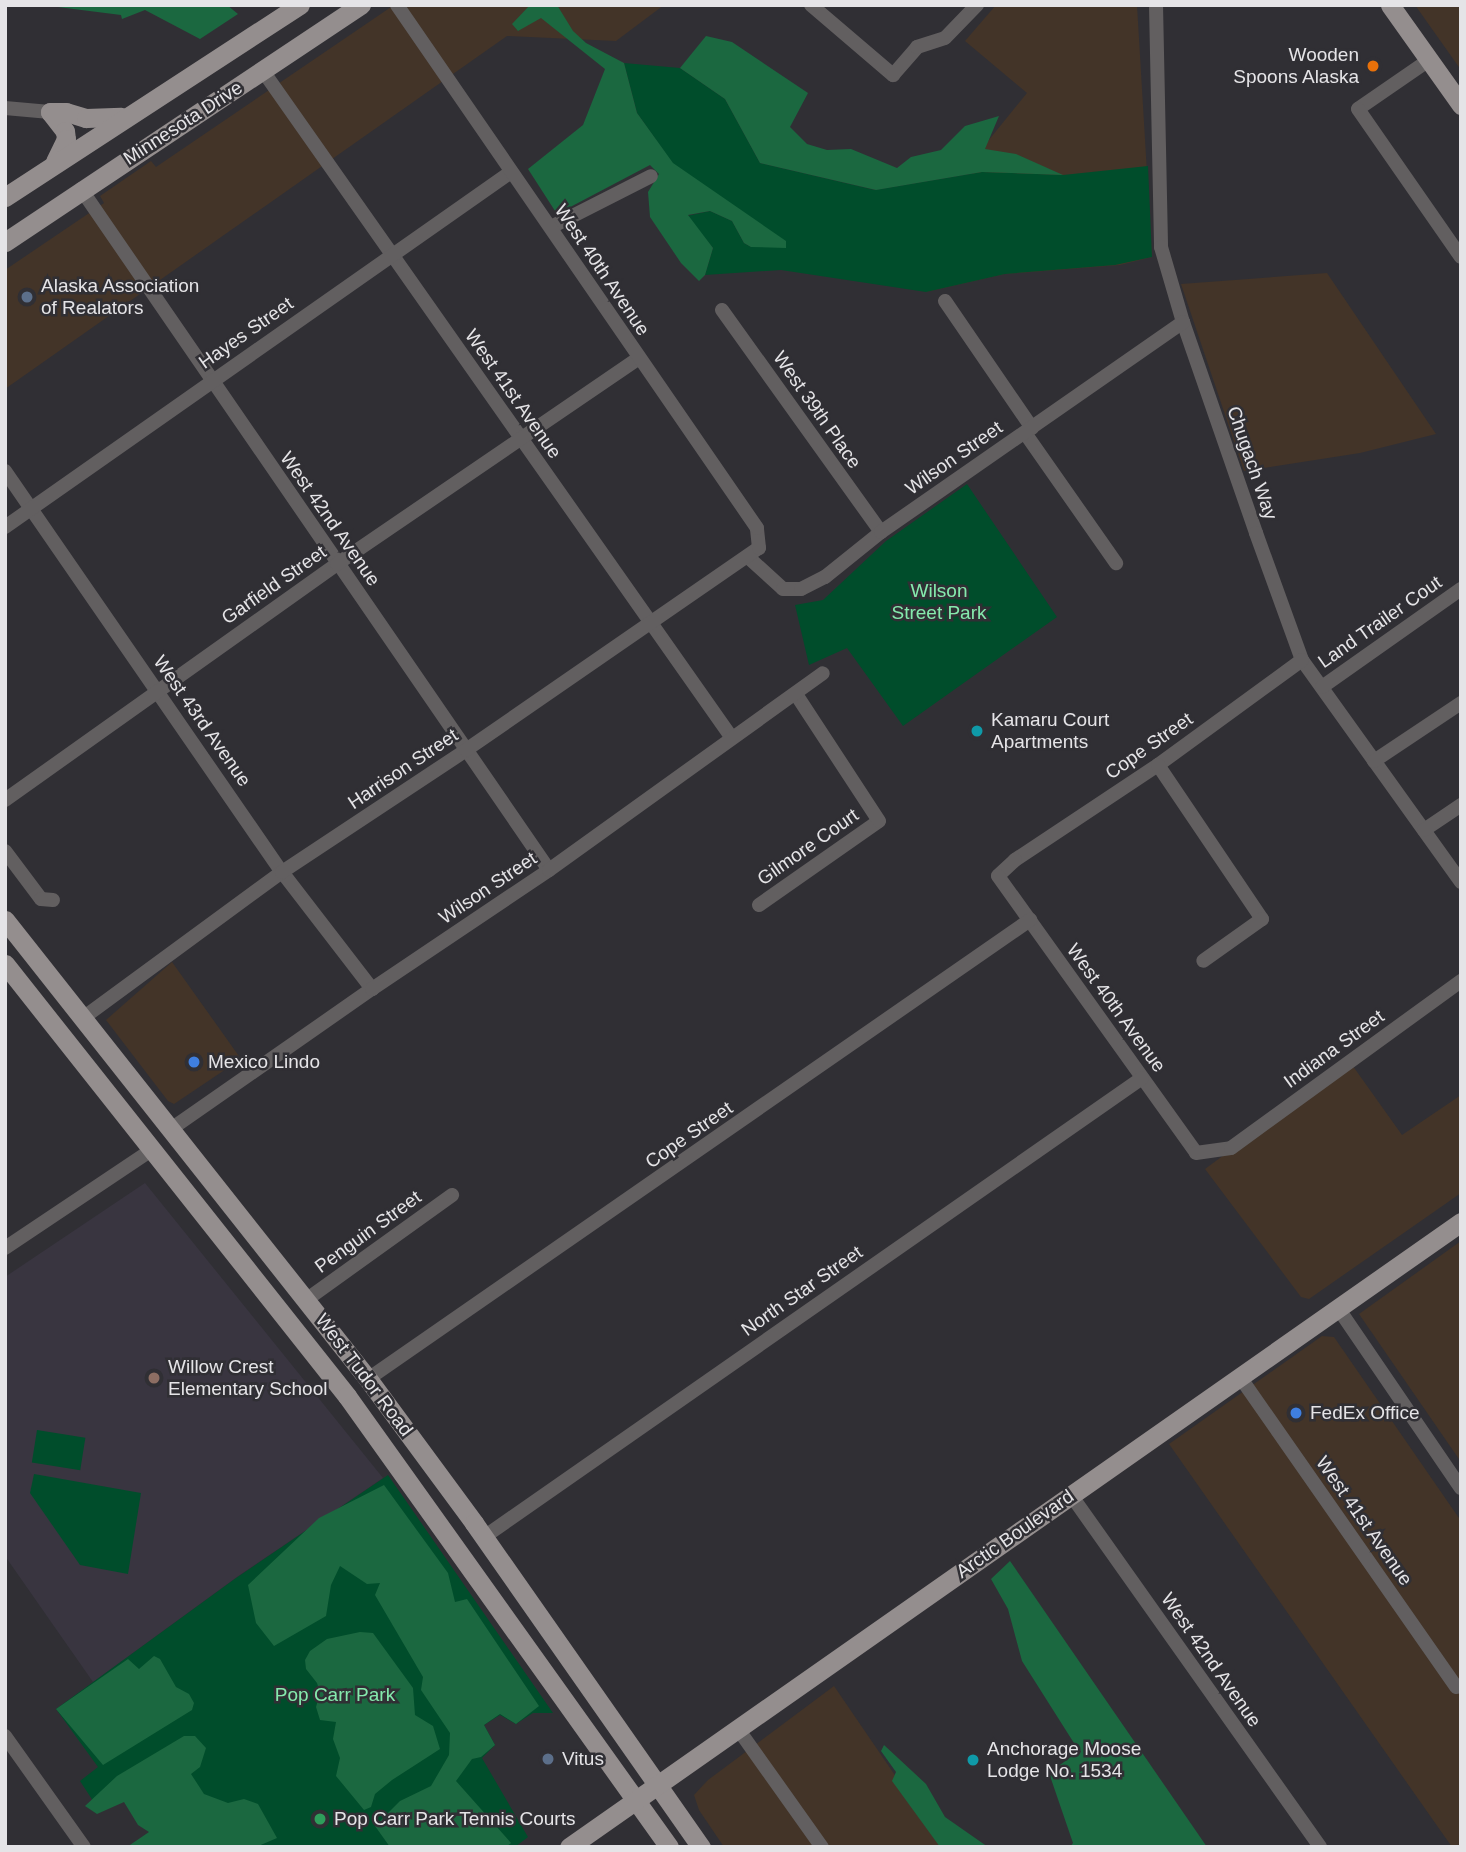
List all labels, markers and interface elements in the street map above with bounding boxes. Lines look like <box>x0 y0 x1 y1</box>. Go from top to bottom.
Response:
place label: Wooden Spoons Alaska <box>1232 44 1359 88</box>
marker: Wooden Spoons Alaska <box>1365 58 1381 74</box>
street label: Minnesota Drive <box>119 76 247 170</box>
street label: West 40th Avenue <box>549 200 655 340</box>
place label: Alaska Association of Realators <box>41 275 200 319</box>
marker: Alaska Association of Realators <box>19 289 35 305</box>
street label: Hayes Street <box>194 292 298 374</box>
street label: West 41st Avenue <box>460 325 566 463</box>
street label: West 39th Place <box>768 347 866 473</box>
street label: Chugach Way <box>1222 403 1282 523</box>
street label: Wilson Street <box>901 416 1007 500</box>
street label: West 42nd Avenue <box>275 447 385 591</box>
street label: Garfield Street <box>217 541 331 629</box>
street label: Land Trailer Cout <box>1314 571 1446 673</box>
park label: Wilson Street Park <box>891 580 987 624</box>
street label: West 43rd Avenue <box>148 651 256 791</box>
street label: Cope Street <box>1101 708 1197 784</box>
place label: Kamaru Court Apartments <box>991 709 1109 753</box>
marker: Kamaru Court Apartments <box>969 723 985 739</box>
street label: Harrison Street <box>344 724 462 814</box>
street label: Gilmore Court <box>753 804 863 890</box>
street label: Wilson Street <box>435 847 541 929</box>
street label: West 40th Avenue <box>1061 939 1171 1077</box>
street label: Indiana Street <box>1279 1005 1389 1093</box>
place label: Mexico Lindo <box>208 1051 320 1073</box>
marker: Mexico Lindo <box>186 1054 202 1070</box>
street label: Cope Street <box>641 1097 737 1173</box>
street label: Penguin Street <box>310 1186 426 1278</box>
street label: North Star Street <box>737 1241 867 1341</box>
street label: West Tudor Road <box>310 1309 418 1441</box>
place label: Willow Crest Elementary School <box>168 1356 327 1400</box>
marker: Willow Crest Elementary School <box>146 1370 162 1386</box>
place label: FedEx Office <box>1310 1402 1419 1424</box>
marker: FedEx Office <box>1288 1405 1304 1421</box>
street label: West 41st Avenue <box>1311 1452 1417 1590</box>
street label: Arctic Boulevard <box>952 1485 1078 1583</box>
street label: West 42nd Avenue <box>1156 1588 1266 1732</box>
park label: Pop Carr Park <box>275 1684 395 1706</box>
place label: Anchorage Moose Lodge No. 1534 <box>987 1738 1141 1782</box>
place label: Vitus <box>562 1748 604 1770</box>
marker: Vitus <box>540 1751 556 1767</box>
marker: Anchorage Moose Lodge No. 1534 <box>965 1752 981 1768</box>
place label: Pop Carr Park Tennis Courts <box>334 1808 576 1830</box>
marker: Pop Carr Park Tennis Courts <box>312 1811 328 1827</box>

